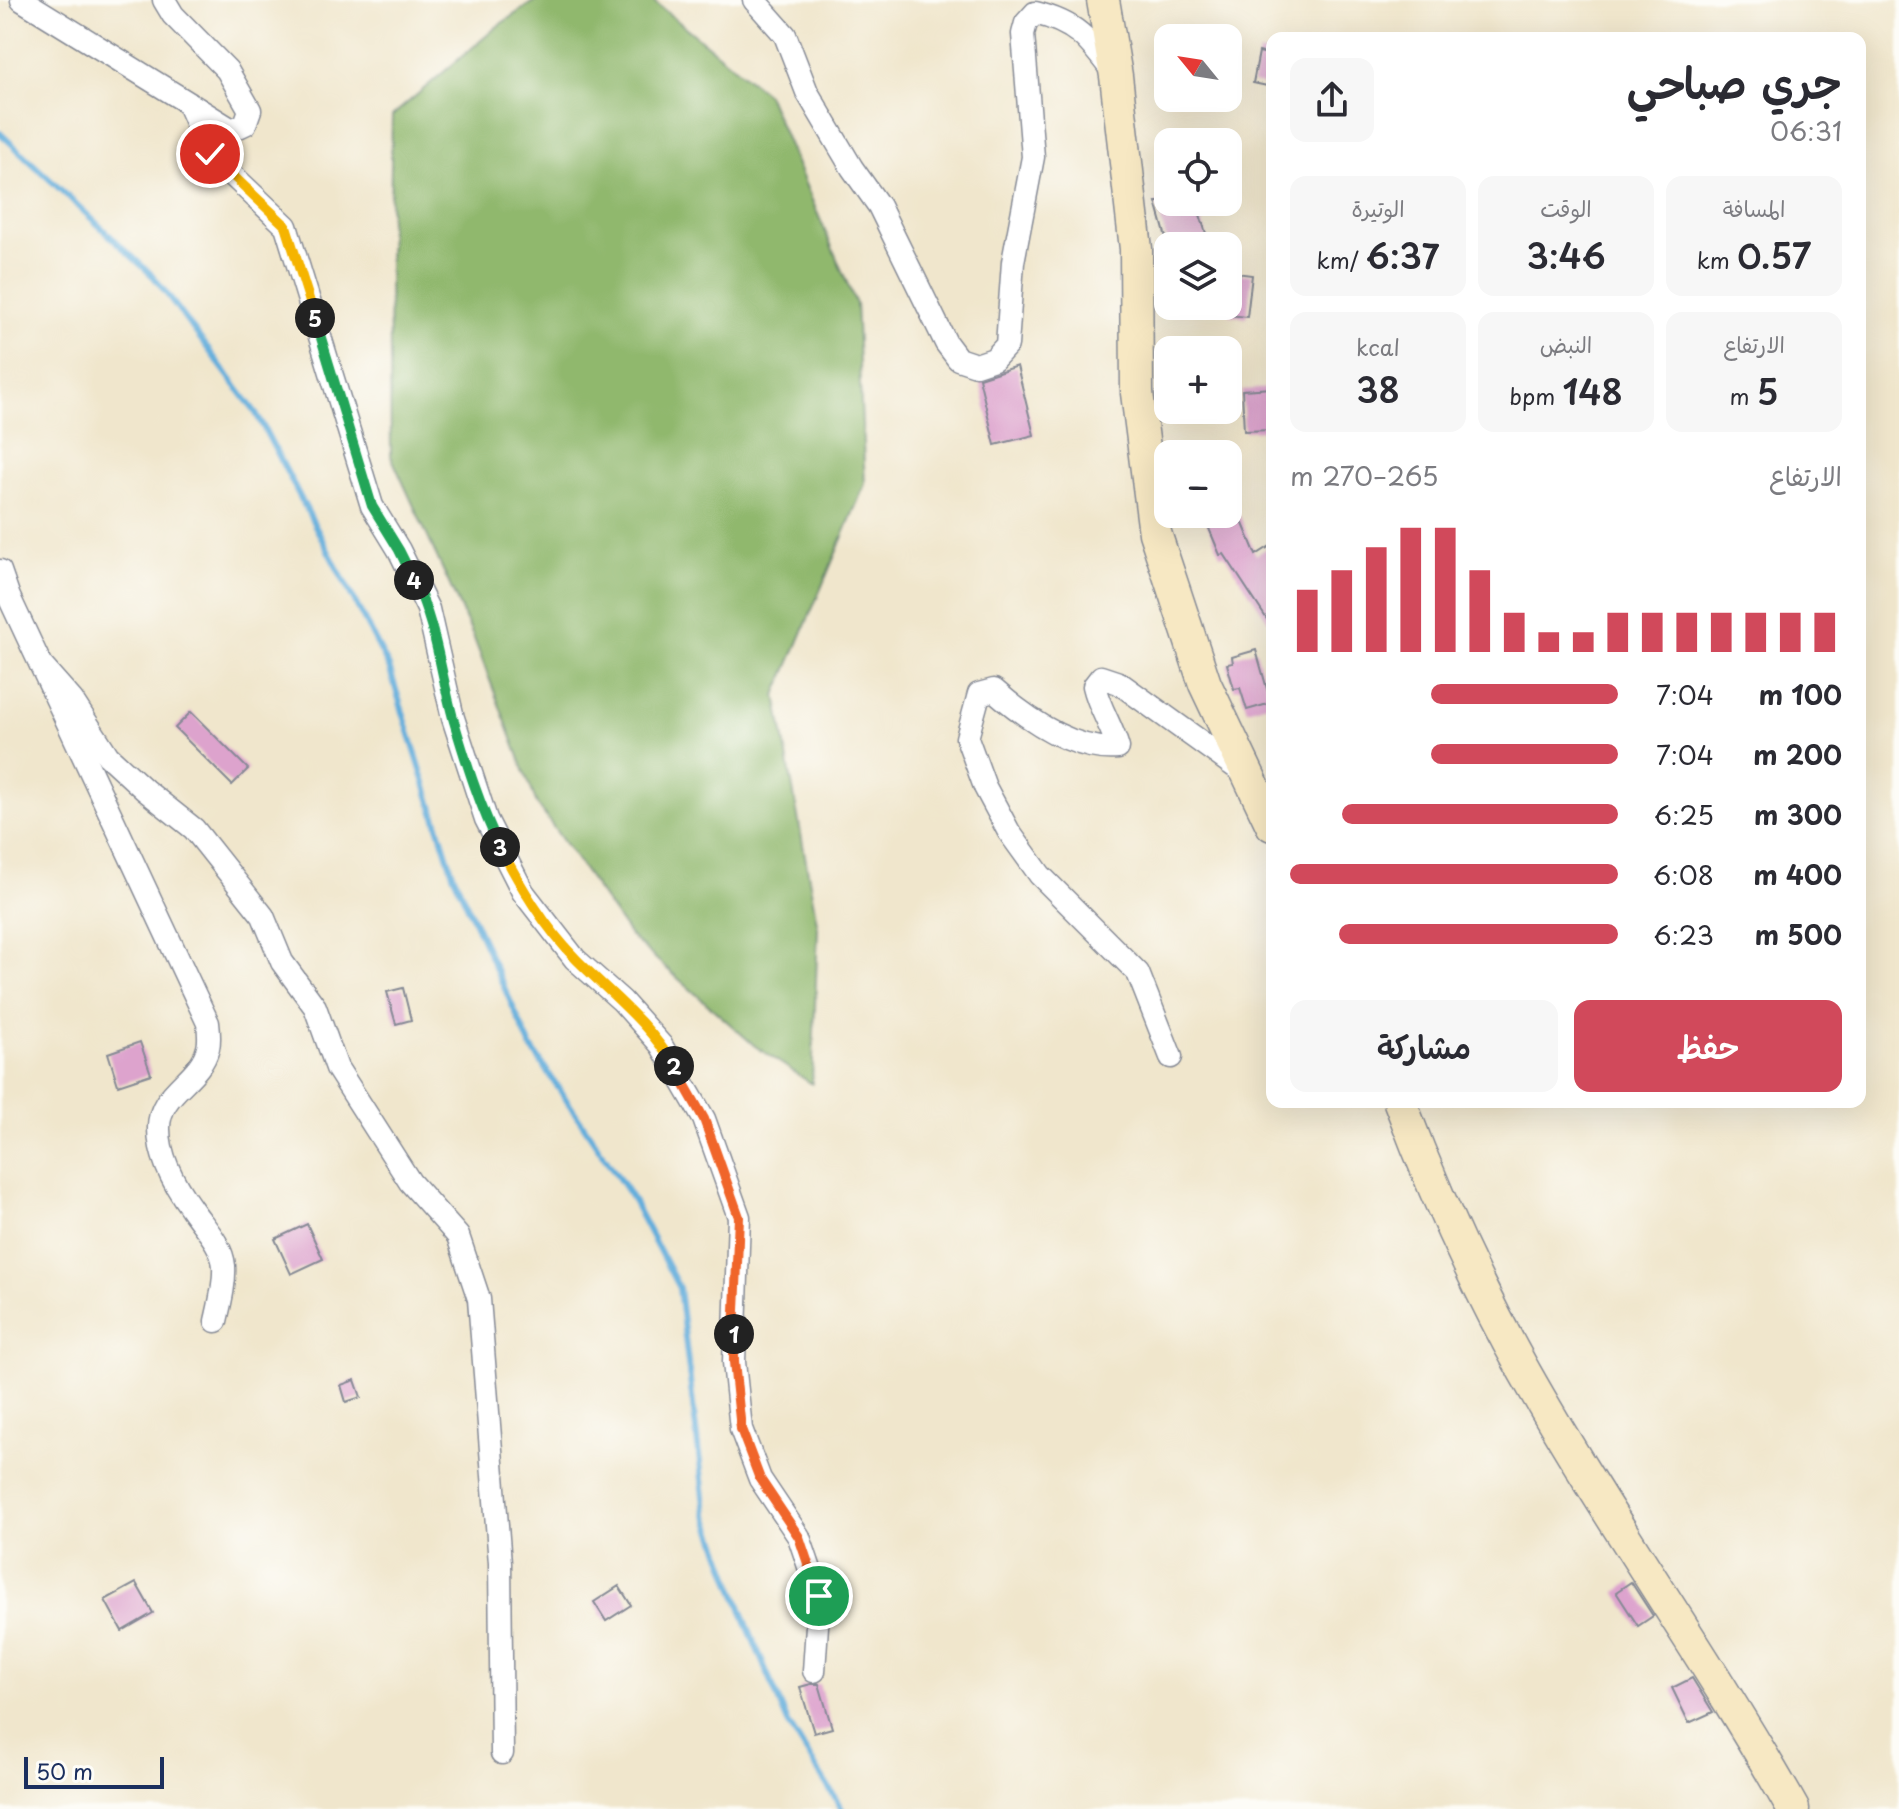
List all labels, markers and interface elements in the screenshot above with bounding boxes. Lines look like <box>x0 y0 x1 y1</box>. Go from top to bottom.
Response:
north arrow <box>1154 24 1242 112</box>
map controls <box>1154 24 1242 528</box>
text: جري صباحي <box>1627 48 1842 114</box>
button: share <box>1290 58 1374 142</box>
text: 06:31 <box>1770 111 1842 150</box>
pin <box>176 120 244 188</box>
button: locate <box>1154 128 1242 216</box>
icon: check <box>188 132 232 176</box>
text: الوتيرة <box>1351 191 1405 224</box>
text: الوقت <box>1540 191 1592 224</box>
text: المسافة <box>1723 191 1785 224</box>
text: 6:37 <box>1366 229 1439 281</box>
text: 3:46 <box>1526 229 1606 281</box>
text: 0.57 <box>1737 229 1811 281</box>
button: layers <box>1154 232 1242 320</box>
text: /km <box>1317 243 1366 276</box>
text: km <box>1697 243 1737 276</box>
pin: 5 <box>295 298 335 338</box>
text: 5 <box>308 301 322 334</box>
text: النبض <box>1540 327 1592 360</box>
text: الارتفاع <box>1723 327 1785 360</box>
text: kcal <box>1356 330 1400 363</box>
button: + <box>1154 336 1242 424</box>
text: 38 <box>1356 363 1400 415</box>
text: 148 <box>1562 365 1623 417</box>
text: 5 <box>1757 365 1778 417</box>
text: bpm <box>1509 379 1562 412</box>
text: m <box>1730 379 1757 412</box>
button: − <box>1154 440 1242 528</box>
text: 265–270 m <box>1290 456 1439 495</box>
text: الارتفاع <box>1769 456 1842 495</box>
pin: 4 <box>394 560 434 600</box>
text: 4 <box>407 563 421 596</box>
text: 7:04 <box>1656 675 1714 714</box>
text: 100 m <box>1759 675 1842 714</box>
text: 7:04 <box>1656 735 1714 774</box>
text: 200 m <box>1753 735 1842 774</box>
text: 6:25 <box>1654 795 1714 834</box>
text: 300 m <box>1754 795 1842 834</box>
pin: 3 <box>480 827 520 867</box>
text: 3 <box>493 830 507 863</box>
text: 6:08 <box>1653 855 1714 894</box>
text: 400 m <box>1753 855 1842 894</box>
text: 6:23 <box>1653 915 1714 954</box>
text: 500 m <box>1755 915 1842 954</box>
button: مشاركة <box>1290 1000 1558 1092</box>
button: حفظ <box>1574 1000 1842 1092</box>
pin: 2 <box>654 1046 694 1086</box>
text: 2 <box>666 1049 682 1082</box>
pin: 1 <box>714 1314 754 1354</box>
text: 1 <box>729 1317 739 1350</box>
pin <box>785 1562 853 1630</box>
icon: arrive <box>797 1574 841 1618</box>
scale bar <box>24 1753 164 1789</box>
text: 50 m <box>36 1754 93 1787</box>

